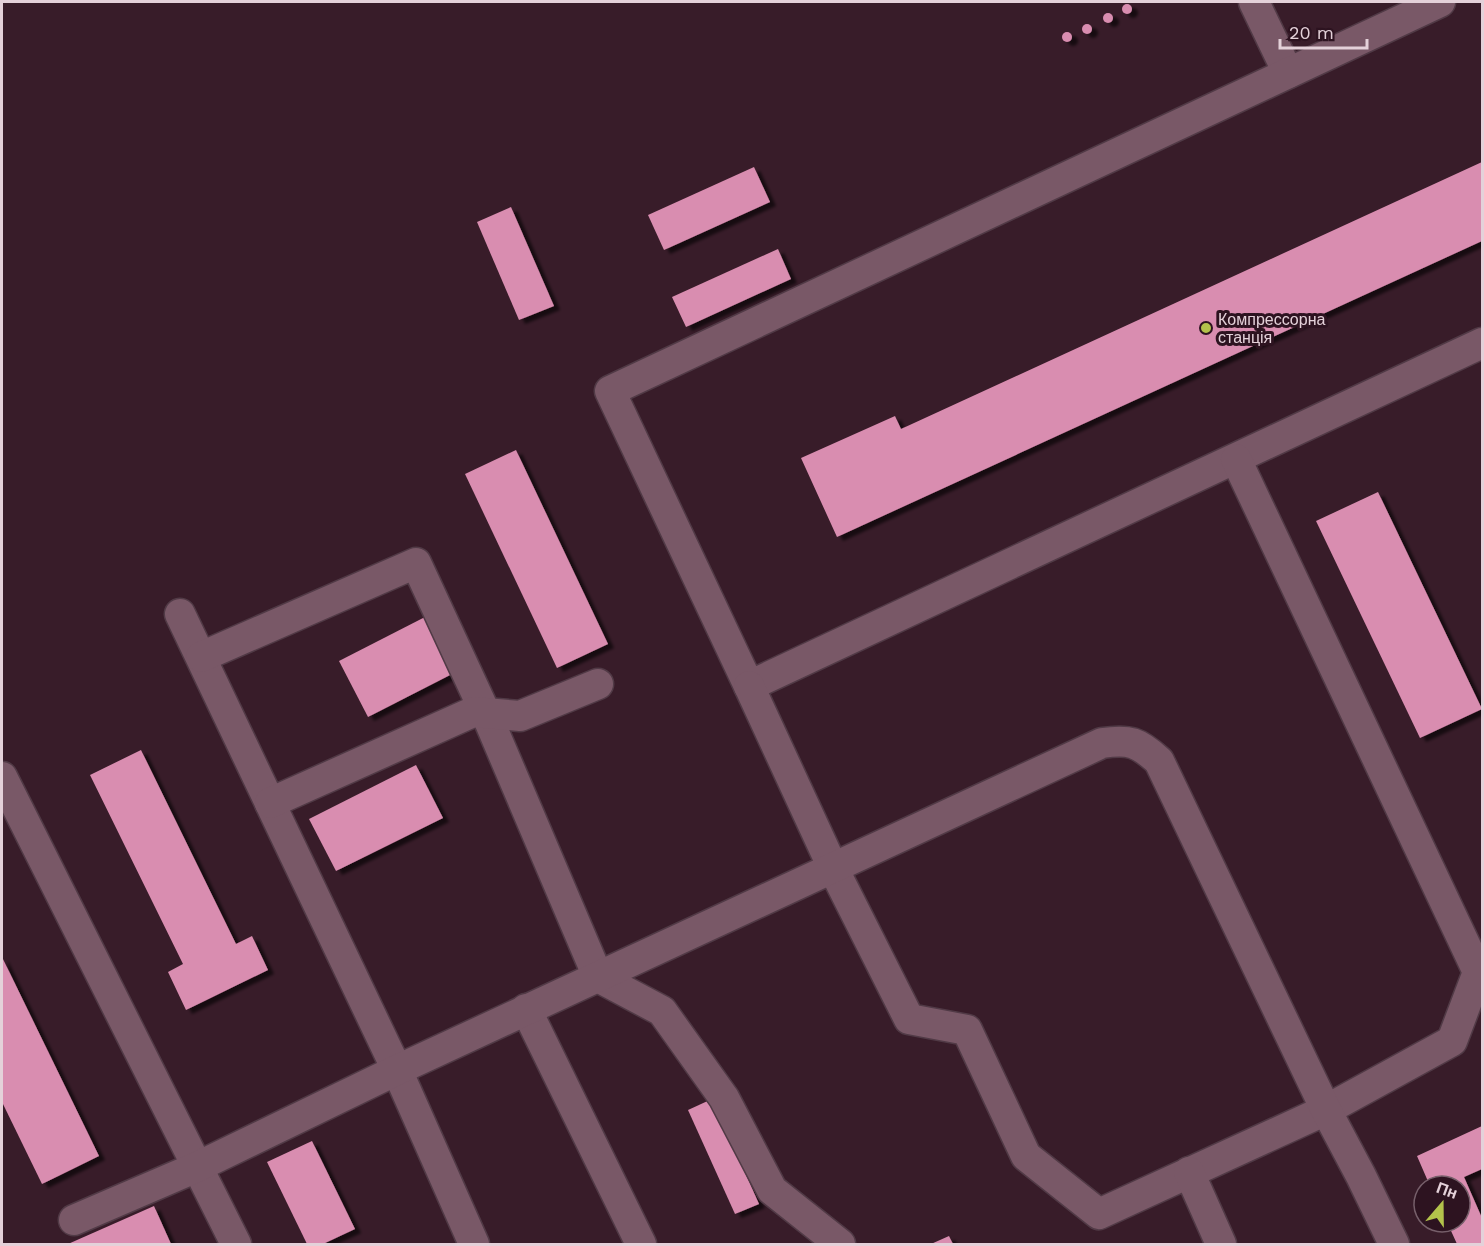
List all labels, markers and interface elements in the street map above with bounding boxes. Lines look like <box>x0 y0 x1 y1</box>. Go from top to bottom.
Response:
scale bar <box>1280 12 1367 50</box>
text: 20 m <box>1289 22 1334 43</box>
place label: Компрессорна станція <box>1218 310 1325 347</box>
marker: Компрессорна станція <box>1199 321 1213 335</box>
north arrow <box>1412 1174 1472 1234</box>
text: Пн <box>1434 1178 1460 1203</box>

